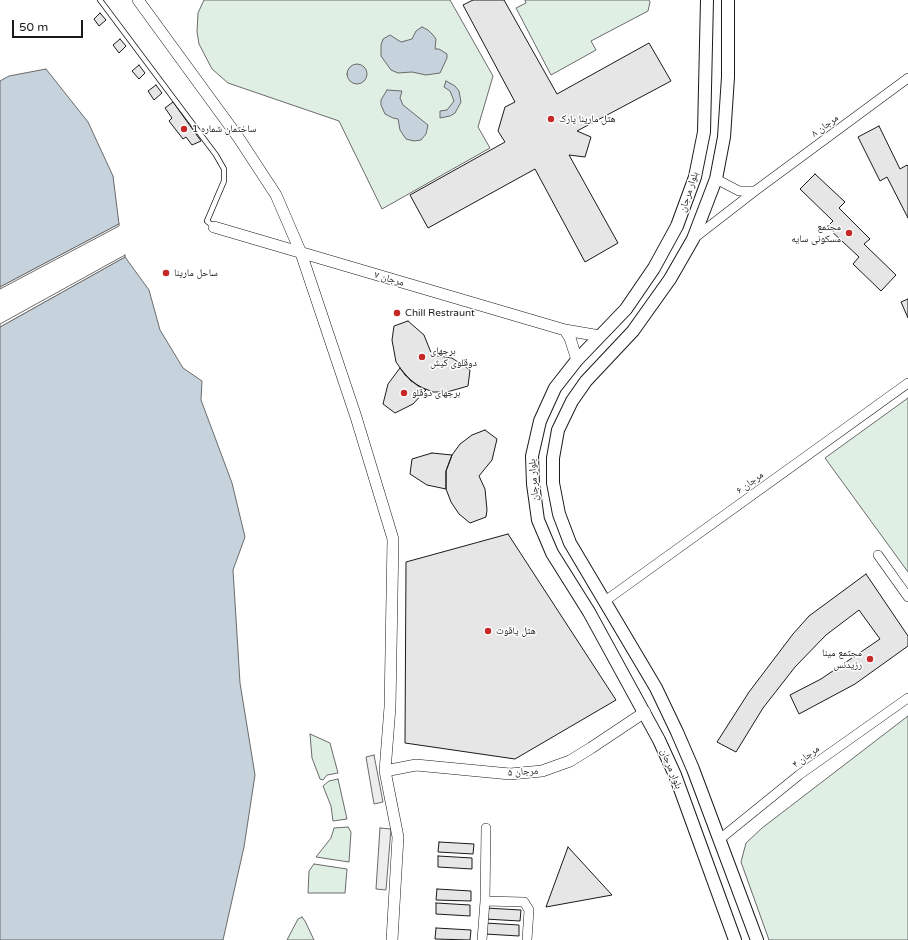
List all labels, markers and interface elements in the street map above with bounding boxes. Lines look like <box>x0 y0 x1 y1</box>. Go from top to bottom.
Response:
scale bar <box>14 12 85 38</box>
text: 50 m <box>19 20 48 34</box>
street label: مرجان ۸ <box>809 112 841 140</box>
place label: هتل مارینا پارک <box>559 113 616 125</box>
marker: هتل مارینا پارک <box>546 114 556 124</box>
place label: ساختمان شماره 1 <box>192 123 256 135</box>
marker: ساختمان شماره 1 <box>179 124 189 134</box>
street label: بلوار مرجان <box>677 170 701 214</box>
place label: مجتمع مسکونی سایه <box>791 221 841 244</box>
marker: مجتمع مسکونی سایه <box>844 228 854 238</box>
place label: ساحل مارینا <box>174 267 218 279</box>
marker: ساحل مارینا <box>161 268 171 278</box>
street label: مرجان ۷ <box>373 269 405 289</box>
place label: Chill Restraunt <box>405 307 475 319</box>
marker: Chill Restraunt <box>392 308 402 318</box>
place label: برجهای دوقلوی کیش <box>430 345 477 368</box>
marker: برجهای دوقلوی کیش <box>417 352 427 362</box>
place label: برجهای دوقلو <box>412 387 460 399</box>
marker: برجهای دوقلو <box>399 388 409 398</box>
street label: بلوار مرجان <box>527 459 541 501</box>
street label: مرجان ۶ <box>734 469 766 497</box>
place label: هتل یاقوت <box>496 625 536 637</box>
marker: هتل یاقوت <box>483 626 493 636</box>
place label: مجتمع مینا رزیدنس <box>822 647 862 670</box>
marker: مجتمع مینا رزیدنس <box>865 654 875 664</box>
street label: مرجان ۴ <box>790 743 822 771</box>
street label: بلوار مرجان <box>658 747 684 791</box>
street label: مرجان ۵ <box>507 765 539 779</box>

